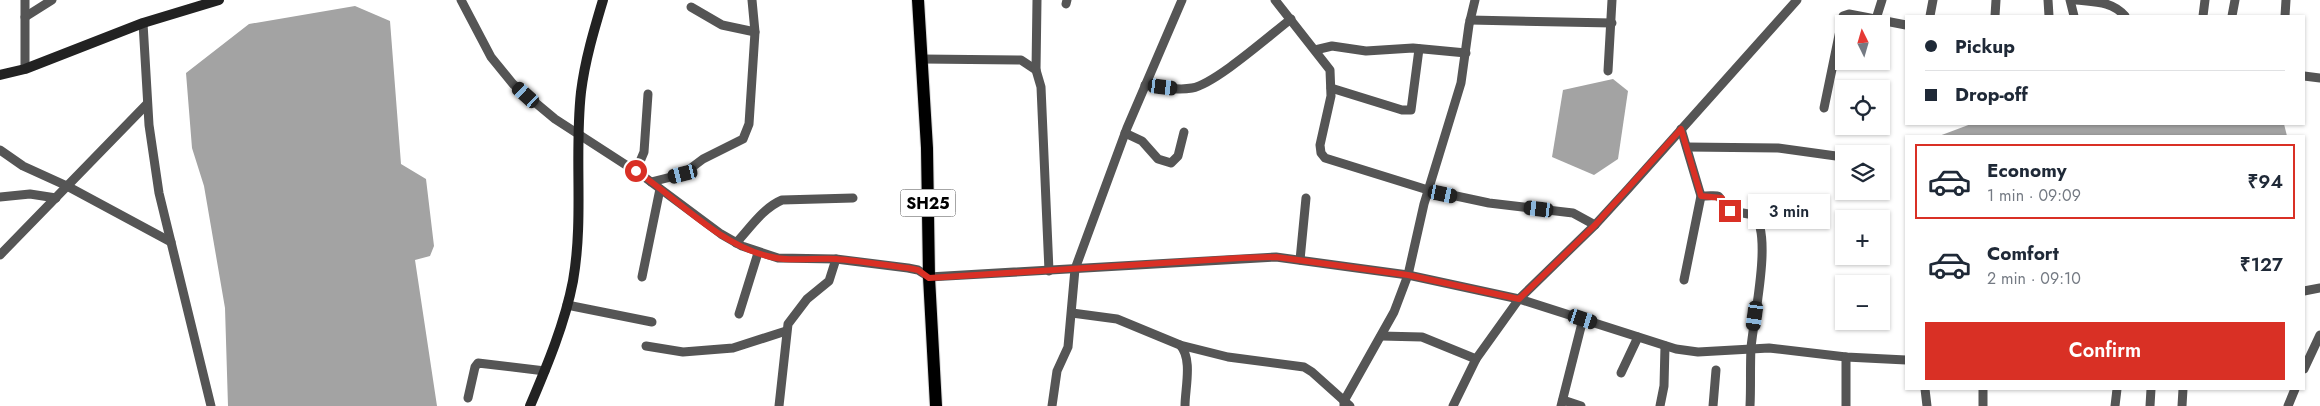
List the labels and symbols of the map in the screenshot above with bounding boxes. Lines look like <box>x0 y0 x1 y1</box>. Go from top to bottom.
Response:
north arrow <box>1835 15 1890 70</box>
car <box>1147 78 1178 96</box>
car <box>509 79 542 111</box>
route start <box>625 160 647 182</box>
car <box>666 163 699 185</box>
car <box>1426 184 1459 204</box>
road number: SH25 <box>900 190 956 217</box>
callout: 3 min <box>1748 194 1830 228</box>
car <box>1523 200 1554 218</box>
route end <box>1719 200 1741 222</box>
car <box>1745 300 1764 332</box>
car <box>1566 307 1599 331</box>

